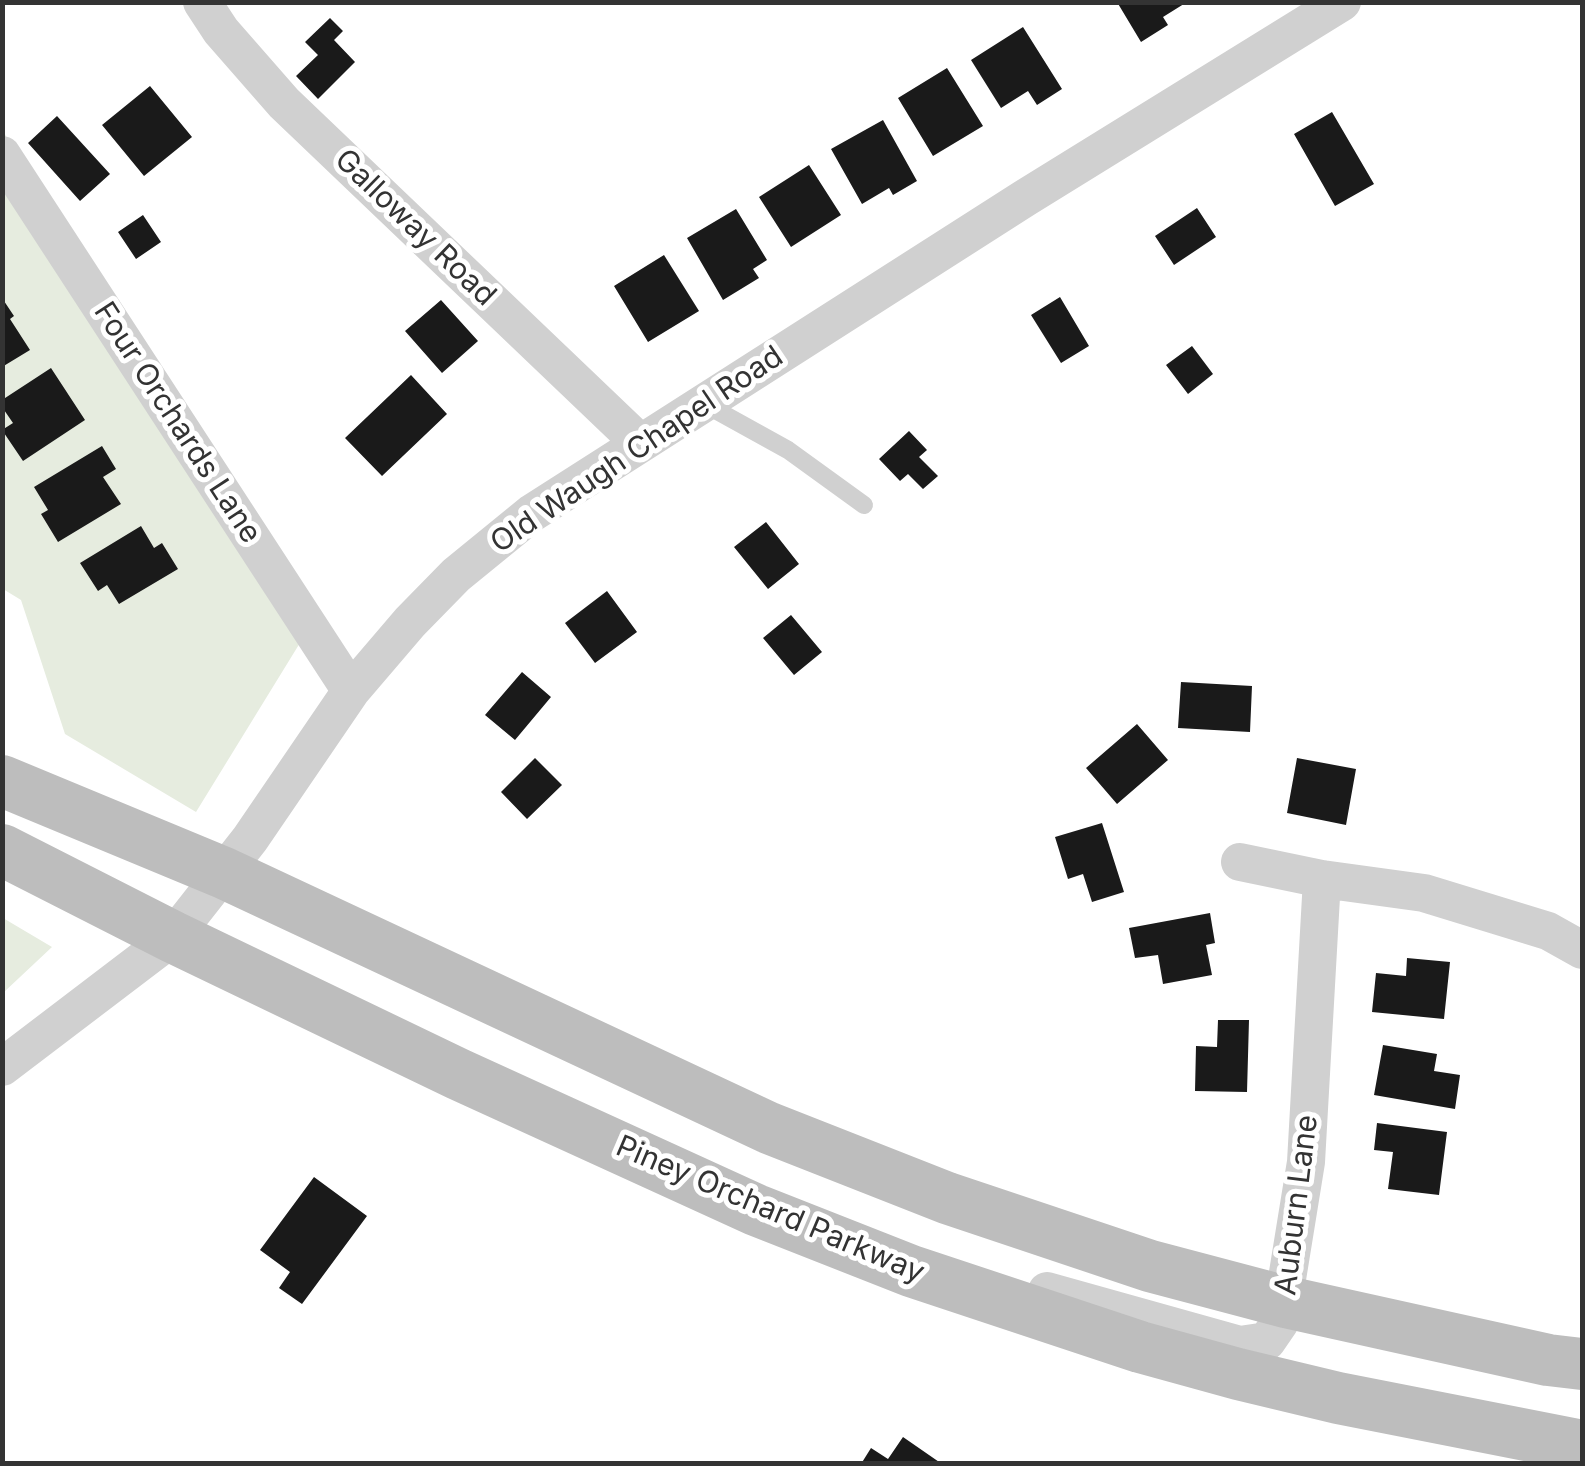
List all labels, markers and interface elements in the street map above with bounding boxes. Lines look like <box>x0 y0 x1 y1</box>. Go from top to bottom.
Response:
street label: Galloway Road <box>327 142 503 314</box>
street label: Four Orchards Lane <box>86 296 268 550</box>
street label: Old Waugh Chapel Road <box>484 339 790 561</box>
street label: Auburn Lane <box>1268 1113 1326 1297</box>
street label: Piney Orchard Parkway <box>610 1129 930 1291</box>

